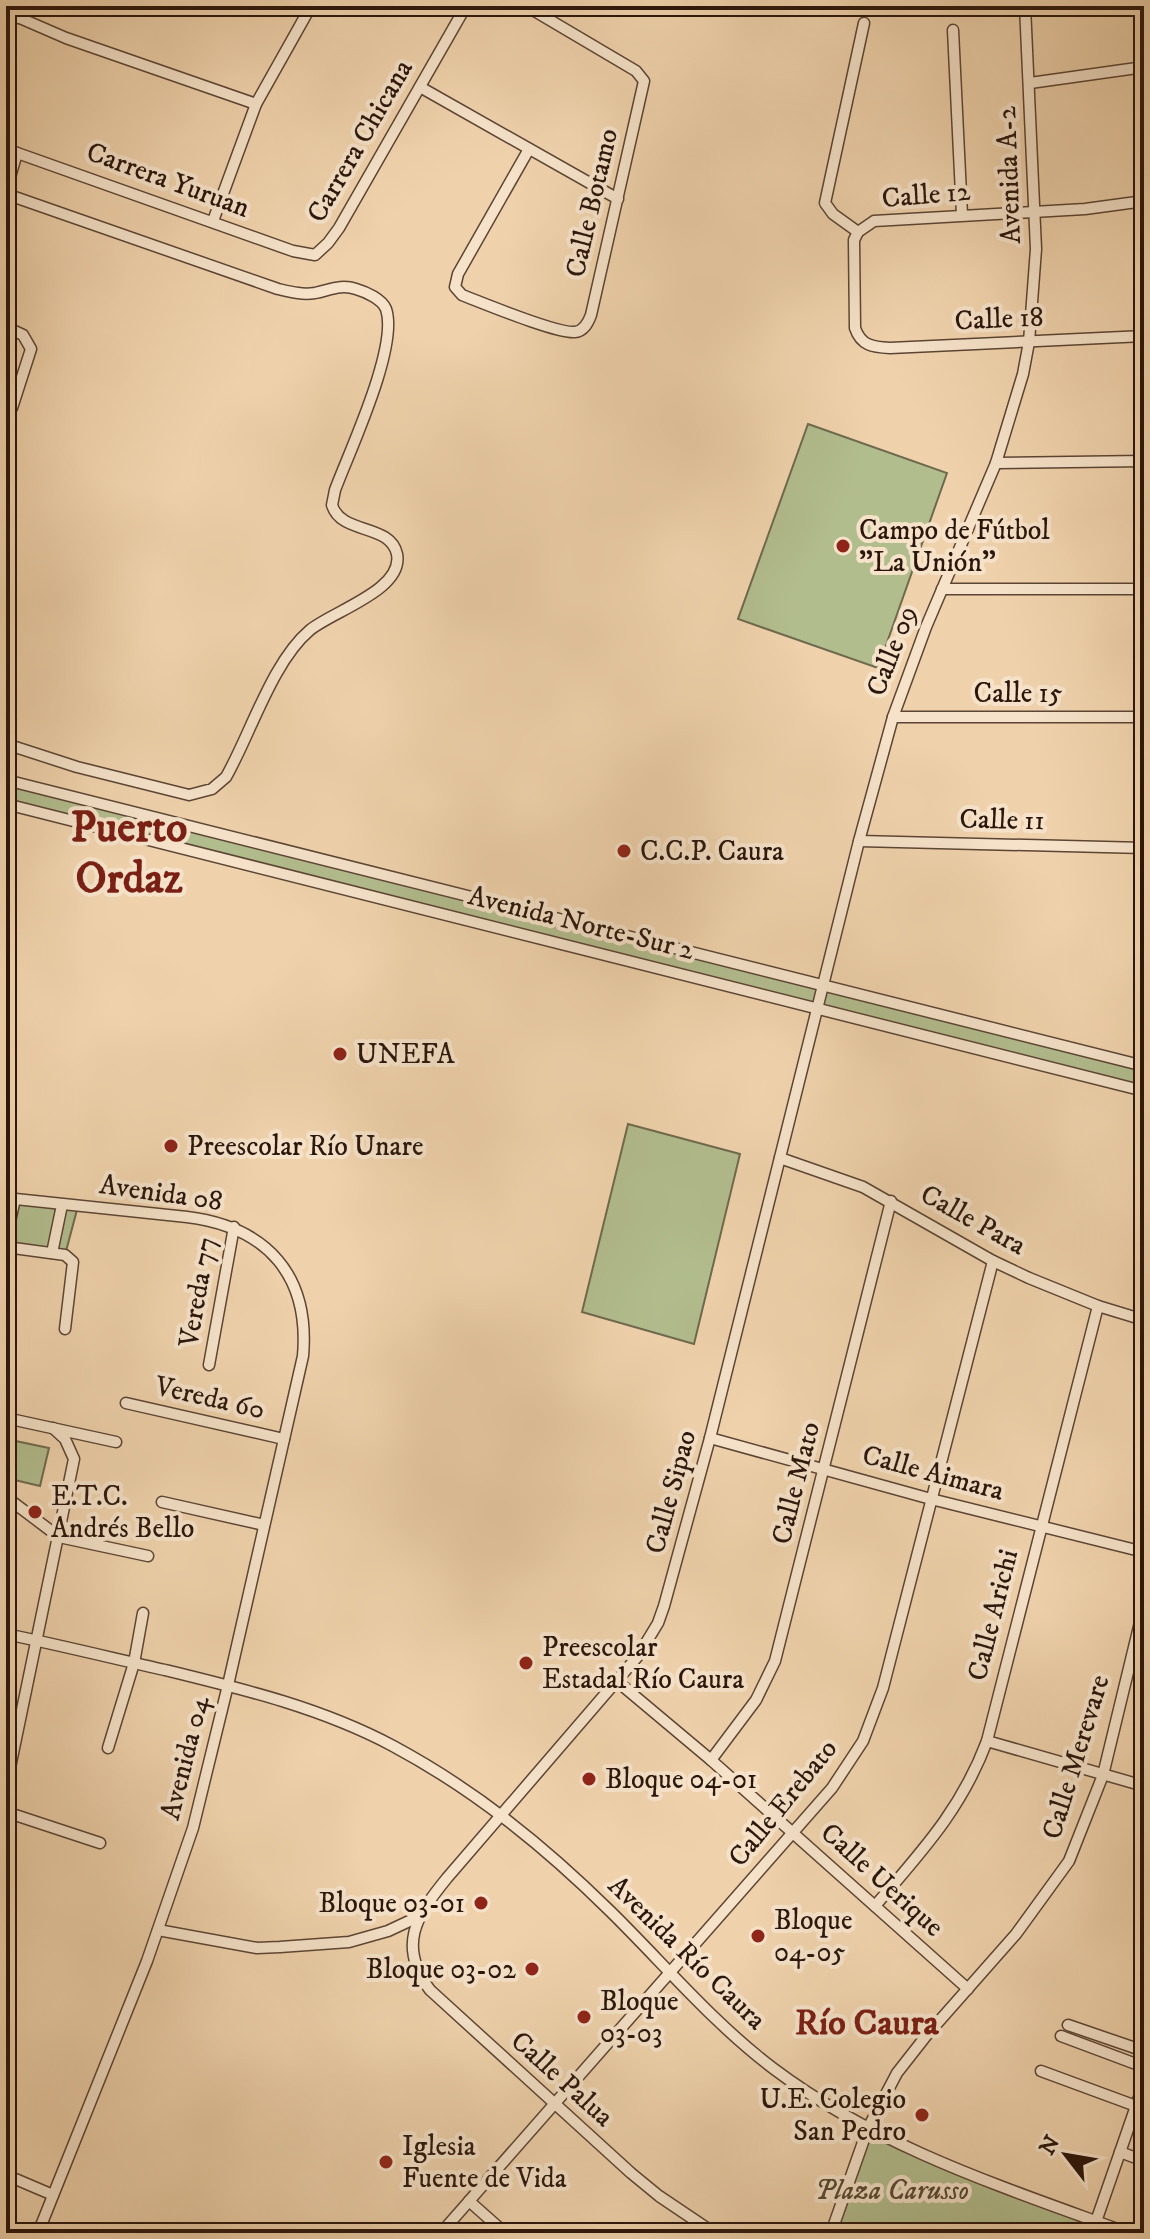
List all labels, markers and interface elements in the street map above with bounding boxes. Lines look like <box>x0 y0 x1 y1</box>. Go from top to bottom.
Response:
street label: Carrera Chicana <box>299 53 421 229</box>
street label: Avenida A-2 <box>989 105 1029 244</box>
street label: Calle Botamo <box>558 125 626 281</box>
street label: Carrera Yuruan <box>82 134 255 226</box>
street label: Calle 12 <box>880 174 972 216</box>
street label: Calle 18 <box>954 299 1044 339</box>
place label: Campo de Fútbol "La Unión" <box>859 513 1050 580</box>
marker: Campo de Fútbol "La Unión" <box>834 537 852 555</box>
street label: Calle 09 <box>859 601 925 701</box>
street label: Calle 15 <box>974 676 1063 711</box>
district label: Puerto Ordaz <box>71 801 187 907</box>
street label: Calle 11 <box>959 802 1045 838</box>
place label: C.C.P. Caura <box>640 834 784 869</box>
marker: C.C.P. Caura <box>615 842 633 860</box>
street label: Avenida Norte-Sur 2 <box>464 878 698 968</box>
place label: UNEFA <box>356 1037 456 1072</box>
marker: UNEFA <box>331 1045 349 1063</box>
place label: Preescolar Río Unare <box>187 1129 424 1164</box>
marker: Preescolar Río Unare <box>162 1137 180 1155</box>
street label: Avenida 08 <box>97 1167 225 1219</box>
street label: Calle Para <box>914 1177 1032 1263</box>
street label: Vereda 77 <box>171 1234 225 1351</box>
street label: Vereda 60 <box>151 1368 268 1428</box>
street label: Calle Mato <box>764 1418 828 1548</box>
street label: Calle Sipao <box>638 1426 704 1558</box>
street label: Calle Aimara <box>858 1437 1008 1509</box>
place label: E.T.C. Andrés Bello <box>51 1479 194 1546</box>
marker: E.T.C. Andrés Bello <box>26 1503 44 1521</box>
street label: Calle Arichi <box>960 1546 1026 1684</box>
place label: Preescolar Estadal Río Caura <box>542 1630 744 1697</box>
marker: Preescolar Estadal Río Caura <box>517 1654 535 1672</box>
street label: Calle Merevare <box>1034 1671 1118 1843</box>
street label: Avenida 04 <box>153 1692 217 1823</box>
street label: Calle Erebato <box>721 1732 845 1874</box>
place label: Bloque 04-01 <box>605 1762 757 1797</box>
marker: Bloque 04-01 <box>580 1770 598 1788</box>
street label: Calle Uerique <box>813 1815 951 1945</box>
street label: Avenida Río Caura <box>601 1869 774 2037</box>
place label: Bloque 03-01 <box>318 1886 465 1921</box>
marker: Bloque 03-01 <box>472 1894 490 1912</box>
place label: Bloque 04-05 <box>774 1903 852 1970</box>
marker: Bloque 04-05 <box>749 1927 767 1945</box>
place label: Bloque 03-02 <box>366 1952 516 1987</box>
marker: Bloque 03-02 <box>523 1960 541 1978</box>
place label: Bloque 03-03 <box>600 1984 678 2051</box>
district label: Río Caura <box>795 2001 940 2046</box>
marker: Bloque 03-03 <box>575 2008 593 2026</box>
street label: Calle Palua <box>503 2024 621 2134</box>
place label: U.E. Colegio San Pedro <box>760 2082 906 2149</box>
marker: U.E. Colegio San Pedro <box>913 2106 931 2124</box>
north arrow <box>1026 2115 1106 2195</box>
place label: Iglesia Fuente de Vida <box>402 2129 567 2196</box>
text: N <box>1034 2131 1066 2160</box>
marker: Iglesia Fuente de Vida <box>377 2153 395 2171</box>
park label: Plaza Carusso <box>815 2173 969 2208</box>

